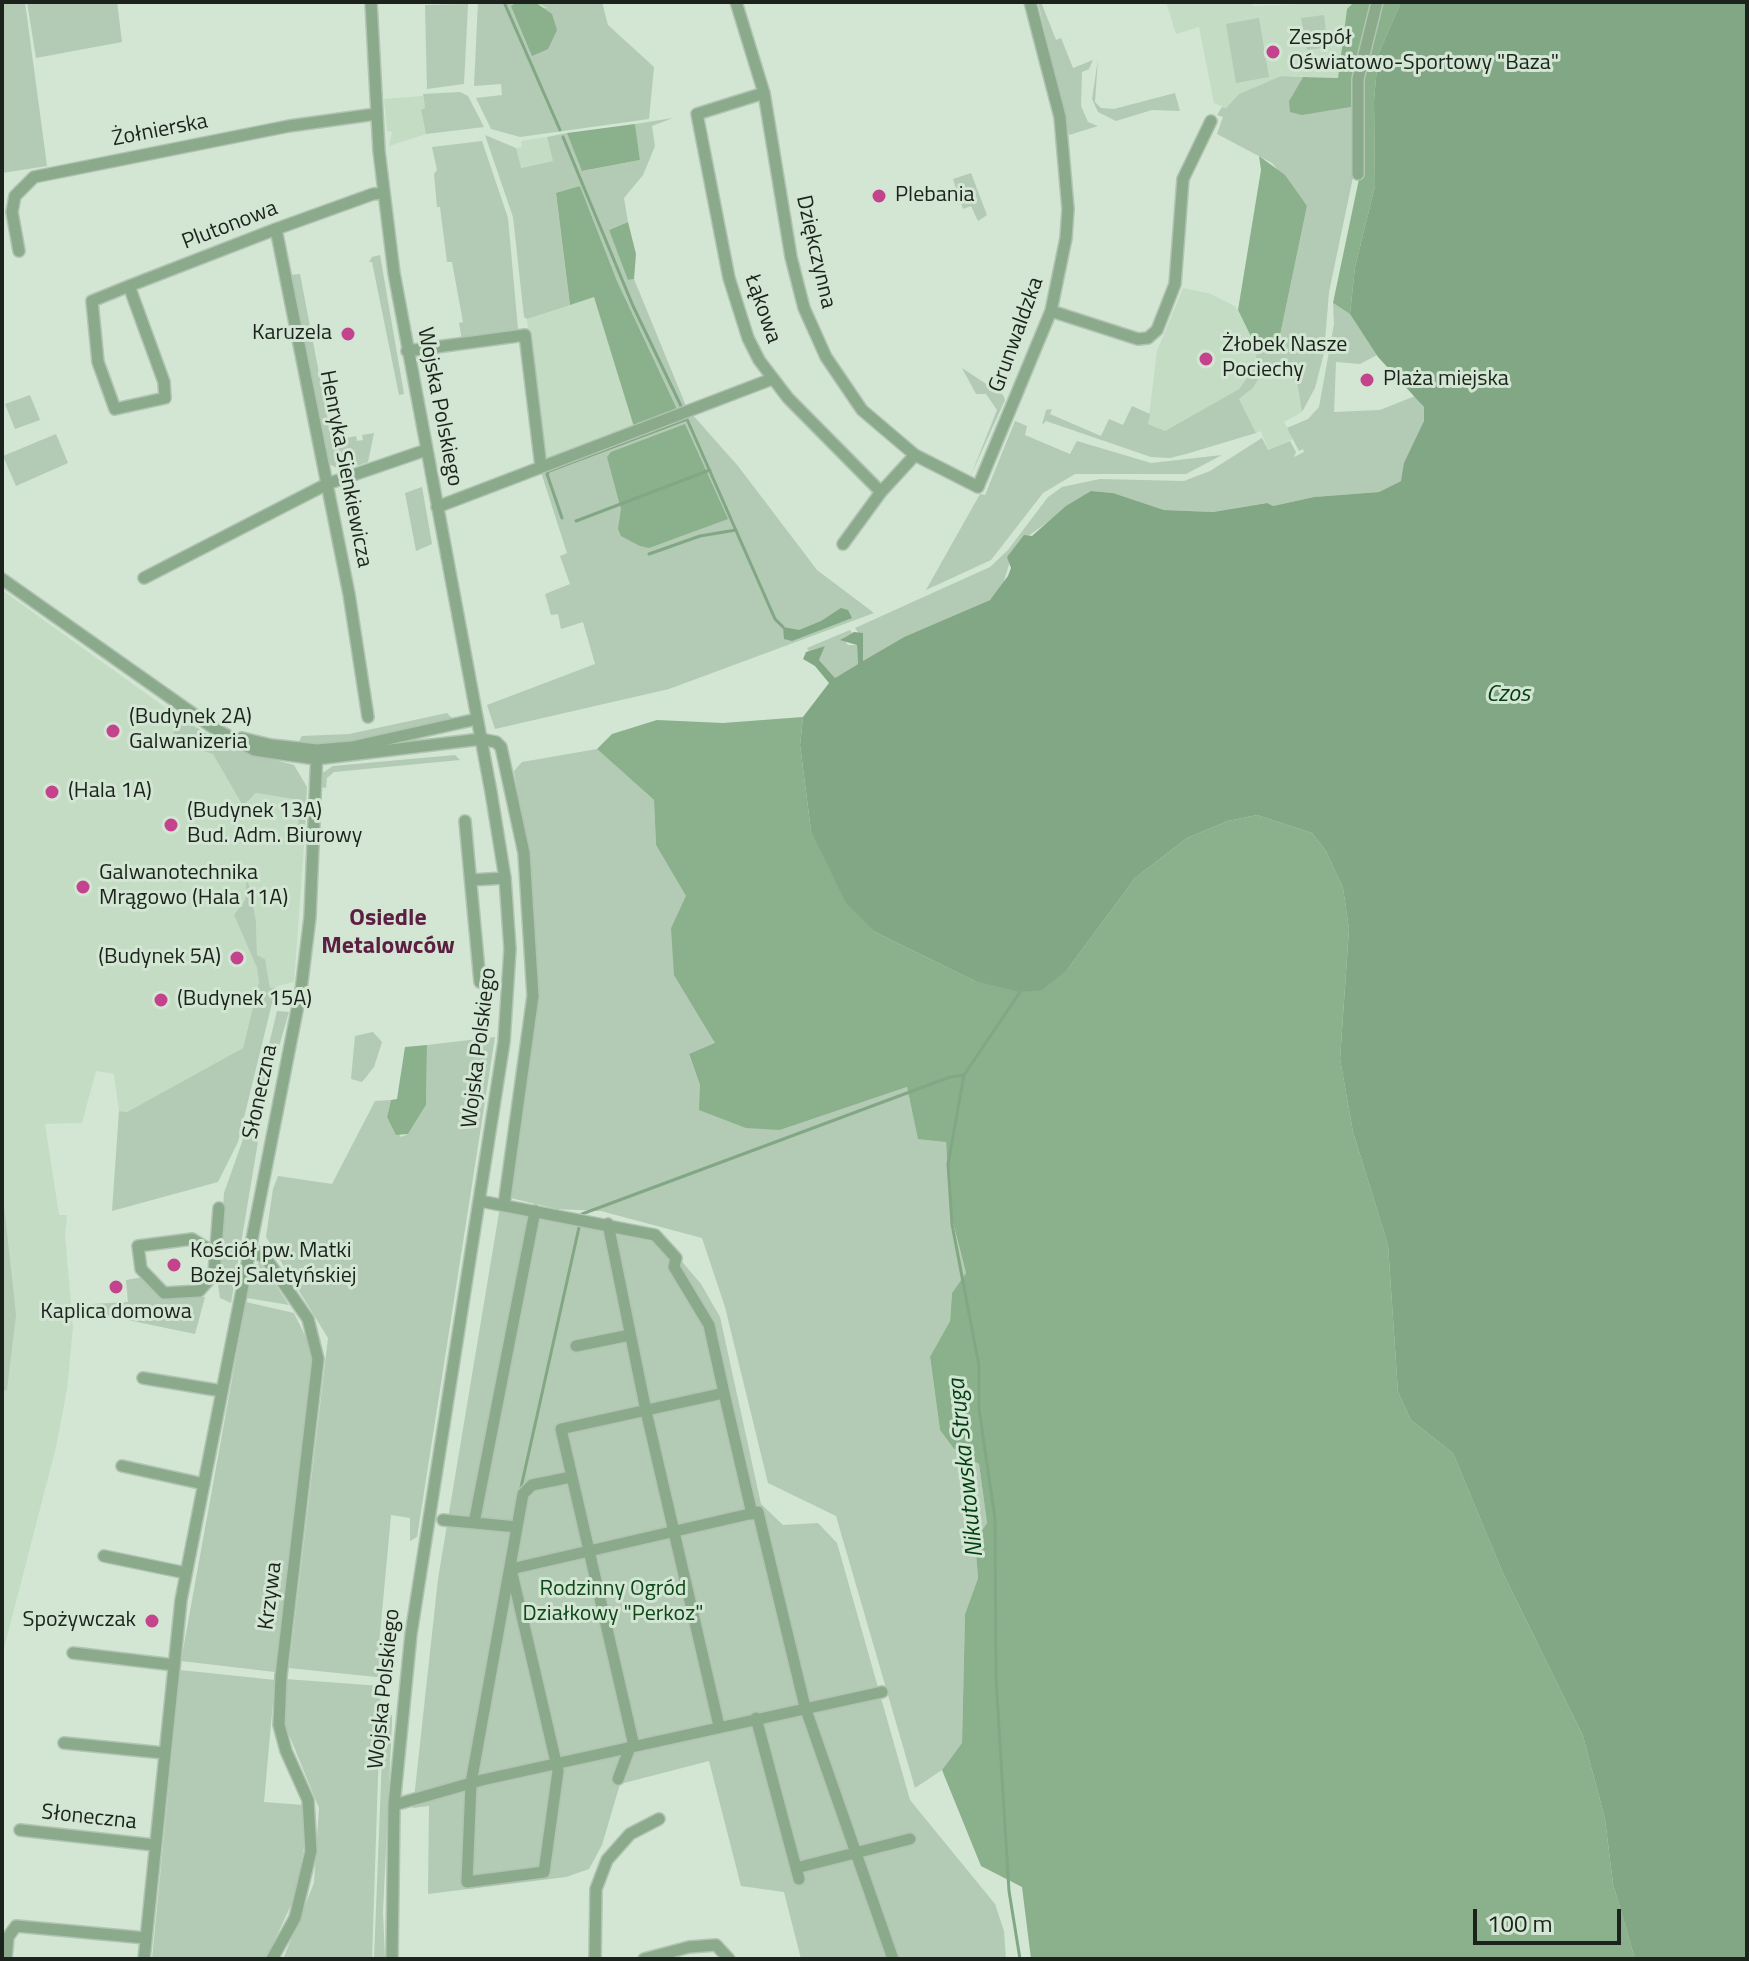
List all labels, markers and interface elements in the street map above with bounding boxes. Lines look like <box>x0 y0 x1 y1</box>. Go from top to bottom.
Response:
place label: Zespół Oświatowo-Sportowy "Baza" <box>1289 26 1559 78</box>
marker: Zespół Oświatowo-Sportowy "Baza" <box>1264 43 1282 61</box>
street label: Żołnierska <box>110 109 210 153</box>
place label: Plebania <box>895 183 974 209</box>
marker: Plebania <box>870 187 888 205</box>
street label: Dziękczynna <box>789 193 841 311</box>
street label: Plutonowa <box>179 196 281 256</box>
street label: Łąkowa <box>738 271 786 347</box>
street label: Grunwaldzka <box>984 274 1050 396</box>
place label: Karuzela <box>252 321 332 347</box>
marker: Karuzela <box>339 325 357 343</box>
street label: Wojska Polskiego <box>411 325 467 489</box>
place label: Żłobek Nasze Pociechy <box>1222 333 1347 384</box>
marker: Żłobek Nasze Pociechy <box>1197 350 1215 368</box>
place label: Plaża miejska <box>1383 367 1509 393</box>
street label: Henryka Sienkiewicza <box>313 368 377 570</box>
marker: Plaża miejska <box>1358 371 1376 389</box>
water label: Czos <box>1486 681 1530 709</box>
place label: (Budynek 2A) Galwanizeria <box>129 705 252 756</box>
marker: (Budynek 2A) Galwanizeria <box>104 722 122 740</box>
place label: (Hala 1A) <box>68 779 152 805</box>
marker: (Hala 1A) <box>43 783 61 801</box>
place label: (Budynek 13A) Bud. Adm. Biurowy <box>187 799 362 850</box>
marker: (Budynek 13A) Bud. Adm. Biurowy <box>162 816 180 834</box>
place label: Galwanotechnika Mrągowo (Hala 11A) <box>99 861 288 912</box>
marker: Galwanotechnika Mrągowo (Hala 11A) <box>74 878 92 896</box>
district label: Osiedle Metalowców <box>321 905 455 961</box>
place label: (Budynek 5A) <box>98 945 221 971</box>
marker: (Budynek 5A) <box>228 949 246 967</box>
street label: Wojska Polskiego <box>457 966 503 1130</box>
place label: (Budynek 15A) <box>177 987 312 1013</box>
marker: (Budynek 15A) <box>152 991 170 1009</box>
street label: Słoneczna <box>238 1042 284 1142</box>
place label: Kościół pw. Matki Bożej Saletyńskiej <box>190 1239 357 1290</box>
marker: Kościół pw. Matki Bożej Saletyńskiej <box>165 1256 183 1274</box>
marker: Kaplica domowa <box>107 1278 125 1296</box>
place label: Kaplica domowa <box>40 1300 192 1326</box>
water label: Nikutowska Struga <box>943 1377 991 1559</box>
street label: Krzywa <box>254 1560 288 1632</box>
park label: Rodzinny Ogród Działkowy "Perkoz" <box>523 1577 703 1628</box>
street label: Wojska Polskiego <box>363 1607 407 1771</box>
place label: Spożywczak <box>22 1608 136 1634</box>
marker: Spożywczak <box>143 1612 161 1630</box>
street label: Słoneczna <box>40 1800 138 1836</box>
scale bar <box>1477 1893 1625 1943</box>
text: 100 m <box>1487 1905 1553 1941</box>

